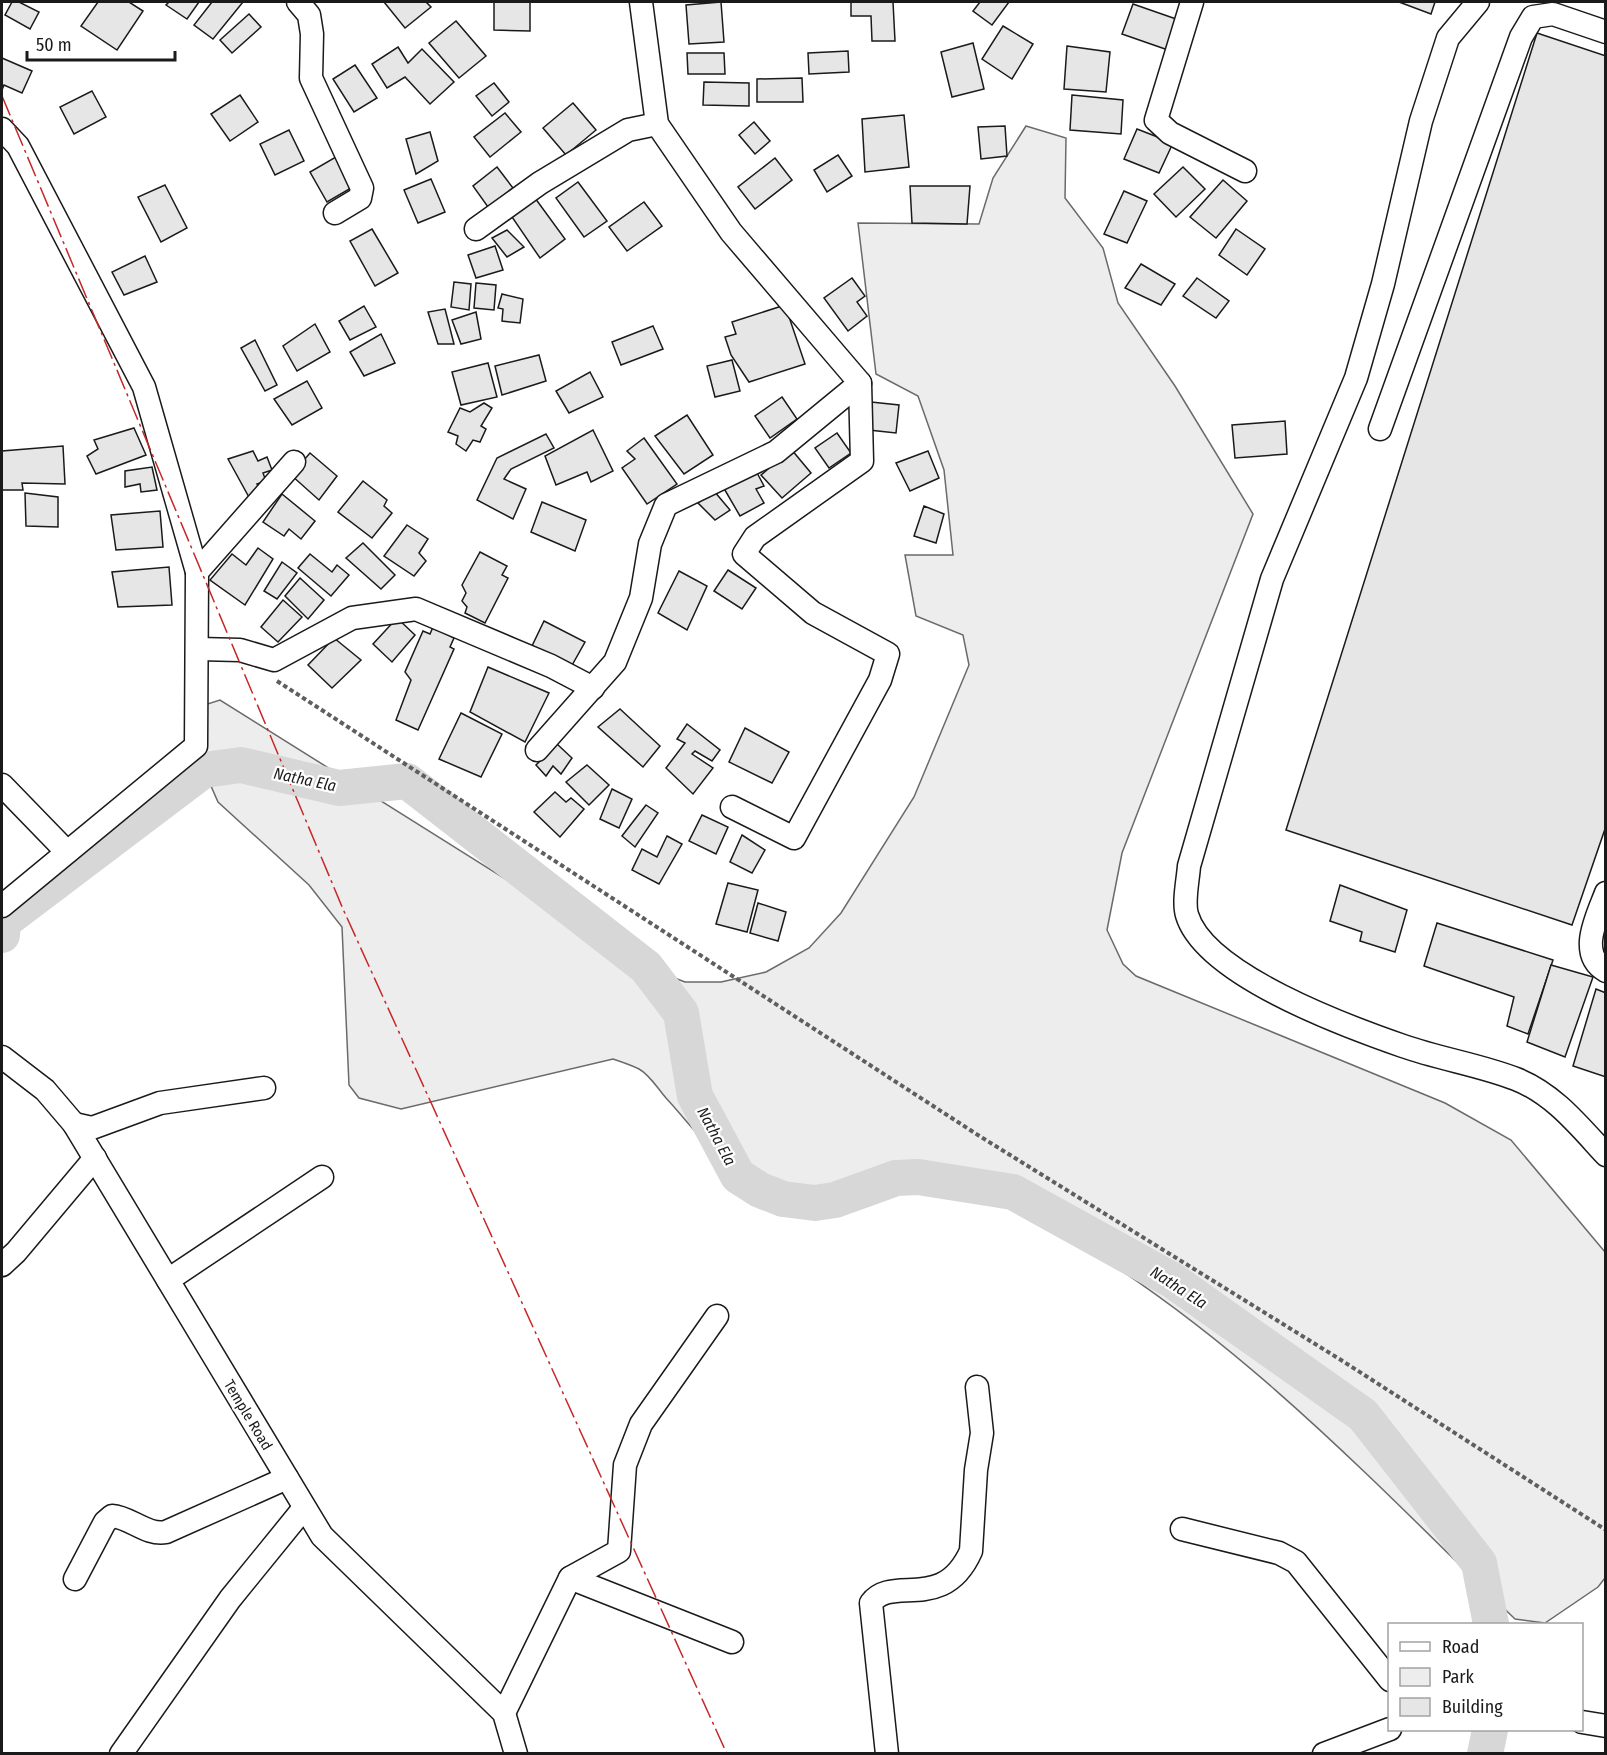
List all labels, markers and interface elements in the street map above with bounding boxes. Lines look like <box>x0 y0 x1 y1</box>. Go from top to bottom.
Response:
scale bar <box>27 24 176 62</box>
text: 50 m <box>36 34 72 56</box>
water label: Natha Ela <box>272 764 338 795</box>
water label: Natha Ela <box>693 1104 740 1169</box>
water label: Natha Ela <box>1147 1262 1211 1313</box>
street label: Temple Road <box>220 1377 276 1453</box>
legend <box>1388 1623 1583 1731</box>
text: Road <box>1442 1636 1479 1658</box>
text: Park <box>1442 1666 1475 1688</box>
text: Building <box>1442 1696 1503 1718</box>

